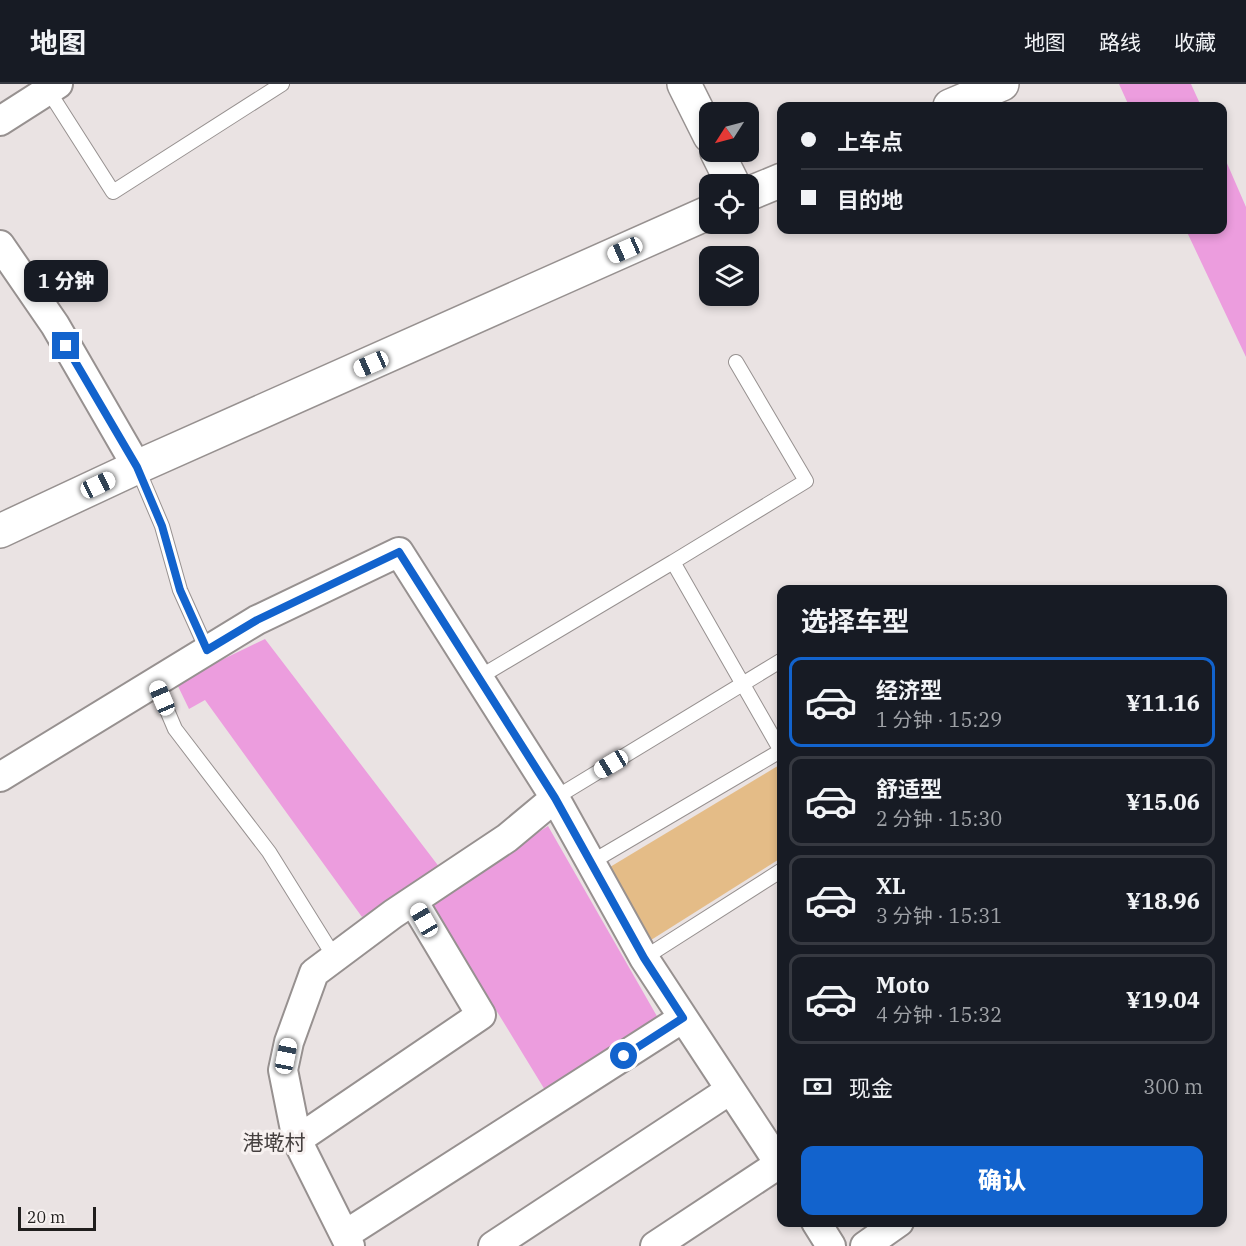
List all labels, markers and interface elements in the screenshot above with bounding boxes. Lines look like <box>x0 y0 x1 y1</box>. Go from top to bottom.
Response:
text: 地图 <box>30 24 86 61</box>
text: 地图 <box>1024 28 1066 56</box>
text: 路线 <box>1099 28 1141 56</box>
text: 收藏 <box>1174 28 1216 56</box>
north arrow <box>699 102 759 162</box>
map controls <box>699 102 759 306</box>
text: 上车点 <box>837 127 903 156</box>
button: locate <box>699 174 759 234</box>
text: 目的地 <box>837 185 903 214</box>
car <box>605 234 645 266</box>
button: layers <box>699 246 759 306</box>
callout: 1 分钟 <box>24 259 108 301</box>
text: 1 分钟 <box>38 267 94 294</box>
route end <box>52 332 79 359</box>
car <box>351 348 391 380</box>
car <box>78 469 118 501</box>
text: 选择车型 <box>801 603 909 638</box>
icon: car <box>804 675 858 729</box>
text: 经济型 <box>876 675 942 704</box>
car <box>147 678 177 718</box>
text: ¥11.16 <box>1126 688 1200 717</box>
text: 1 分钟 · 15:29 <box>876 706 1002 733</box>
car <box>591 747 631 781</box>
icon: car <box>804 774 858 828</box>
text: 舒适型 <box>876 774 942 803</box>
text: ¥15.06 <box>1126 787 1200 816</box>
text: 2 分钟 · 15:30 <box>876 805 1002 832</box>
text: XL <box>876 871 906 900</box>
icon: car <box>804 873 858 927</box>
text: ¥18.96 <box>1126 886 1200 915</box>
car <box>407 900 441 940</box>
text: 3 分钟 · 15:31 <box>876 902 1002 929</box>
text: Moto <box>876 970 930 999</box>
icon: car <box>804 972 858 1026</box>
text: ¥19.04 <box>1126 985 1200 1014</box>
text: 4 分钟 · 15:32 <box>876 1001 1002 1028</box>
car <box>274 1037 298 1075</box>
route start <box>610 1042 637 1069</box>
icon: cash <box>801 1070 834 1103</box>
text: 现金 <box>849 1073 893 1102</box>
text: 300 m <box>1143 1073 1203 1100</box>
district label: 港墘村 <box>243 1128 306 1156</box>
button: 确认 <box>801 1146 1203 1215</box>
scale bar <box>18 1204 96 1232</box>
text: 20 m <box>27 1207 65 1227</box>

